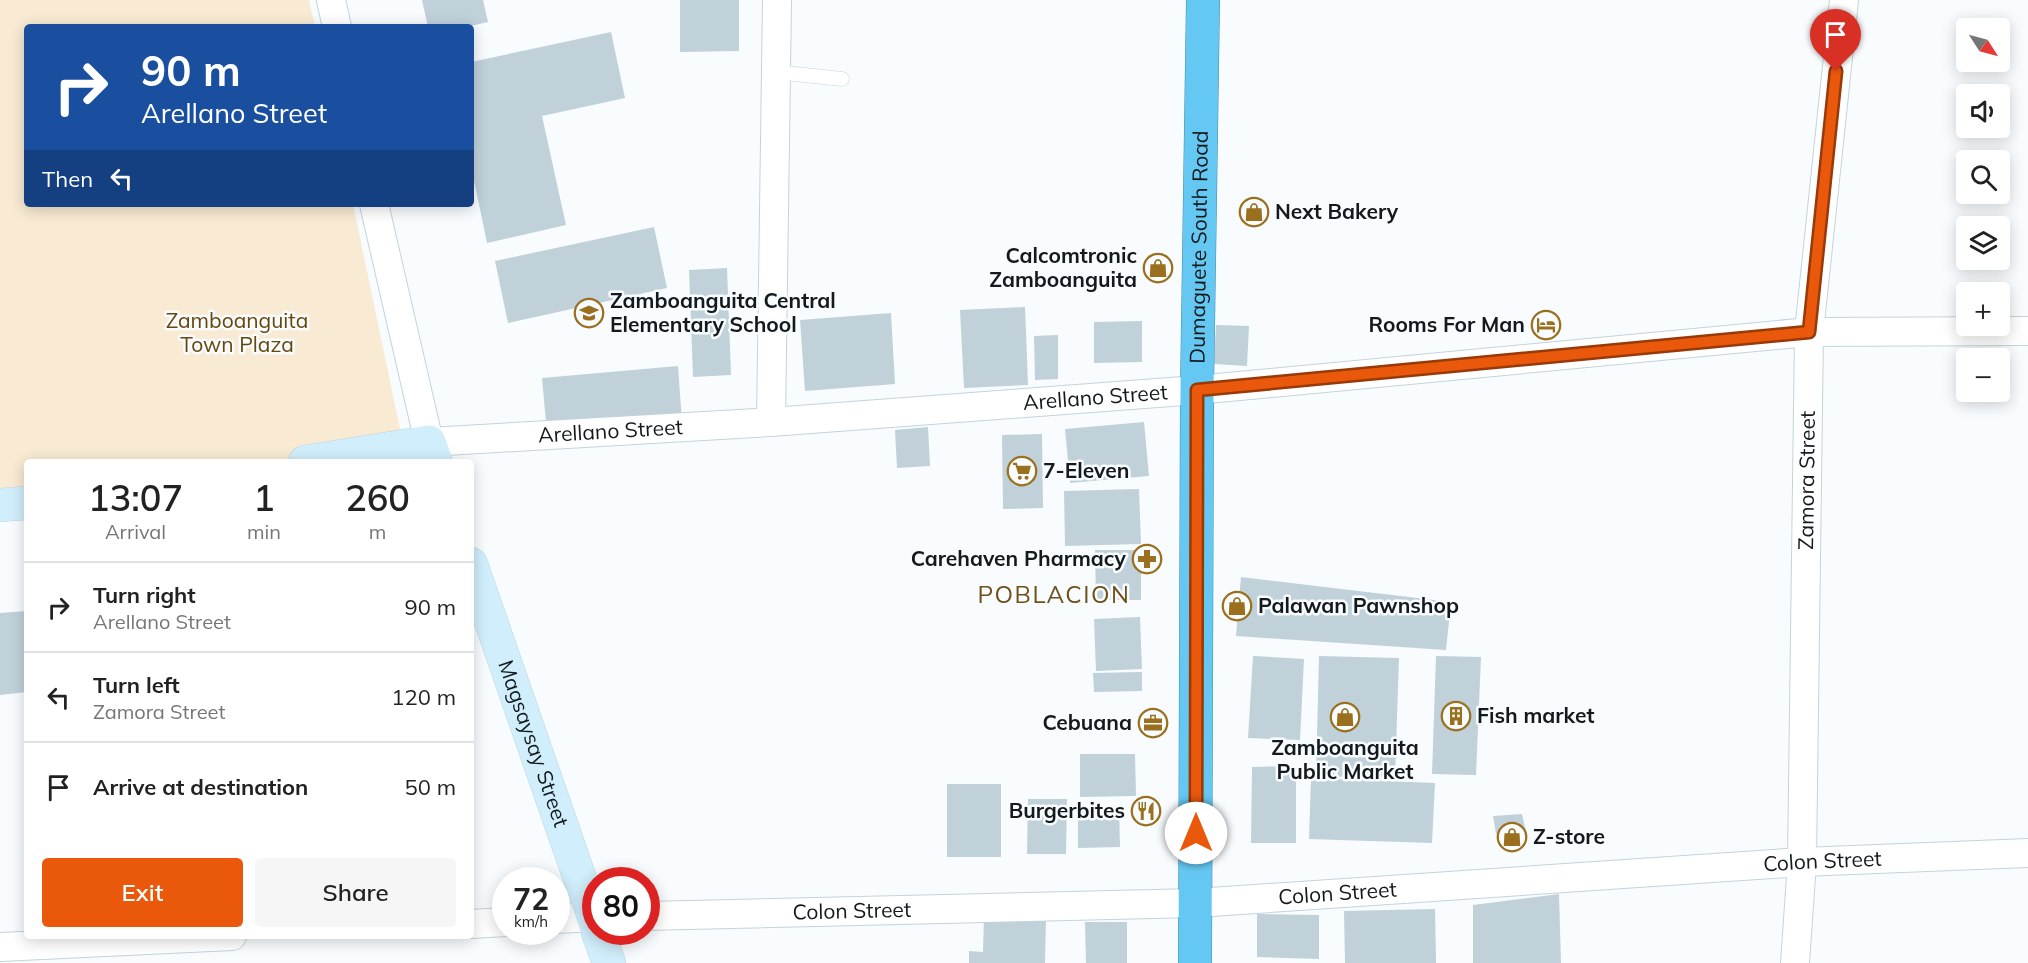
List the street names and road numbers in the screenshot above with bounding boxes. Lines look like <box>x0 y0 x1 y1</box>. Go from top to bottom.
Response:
street label: Dumaguete South Road <box>1183 130 1213 364</box>
street label: Arellano Street <box>1022 378 1168 415</box>
street label: Zamora Street <box>1792 411 1820 550</box>
street label: Arellano Street <box>537 413 683 448</box>
street label: Magsaysay Street <box>493 656 575 830</box>
street label: Colon Street <box>1762 845 1882 877</box>
street label: Colon Street <box>1277 875 1397 909</box>
street label: Colon Street <box>792 896 911 925</box>

